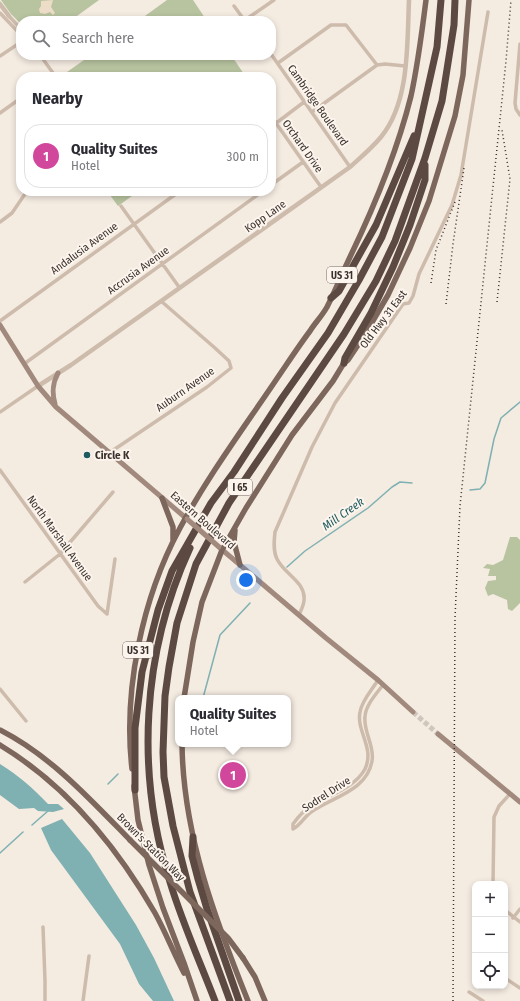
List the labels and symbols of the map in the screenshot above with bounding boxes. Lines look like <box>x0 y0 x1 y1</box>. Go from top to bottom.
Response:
street label: Cambridge Boulevard <box>285 62 350 148</box>
street label: Orchard Drive <box>280 117 326 175</box>
street label: Kopp Lane <box>242 198 288 235</box>
street label: Andalusia Avenue <box>48 220 120 277</box>
street label: Accrusia Avenue <box>105 244 172 297</box>
road number: US 31 <box>327 267 357 283</box>
street label: Old Hwy 31 East <box>357 287 410 351</box>
street label: Auburn Avenue <box>154 364 217 414</box>
place label: Circle K <box>95 449 130 462</box>
marker: Circle K <box>82 450 92 460</box>
road number: I 65 <box>228 479 252 495</box>
street label: Eastern Boulevard <box>168 489 238 552</box>
street label: North Marshall Avenue <box>24 493 95 584</box>
water label: Mill Creek <box>320 495 367 533</box>
your location <box>236 570 256 590</box>
road number: US 31 <box>123 642 153 658</box>
pin: 1 <box>220 760 246 790</box>
street label: Sodrel Drive <box>300 774 353 815</box>
street label: Brown's Station Way <box>114 811 187 884</box>

